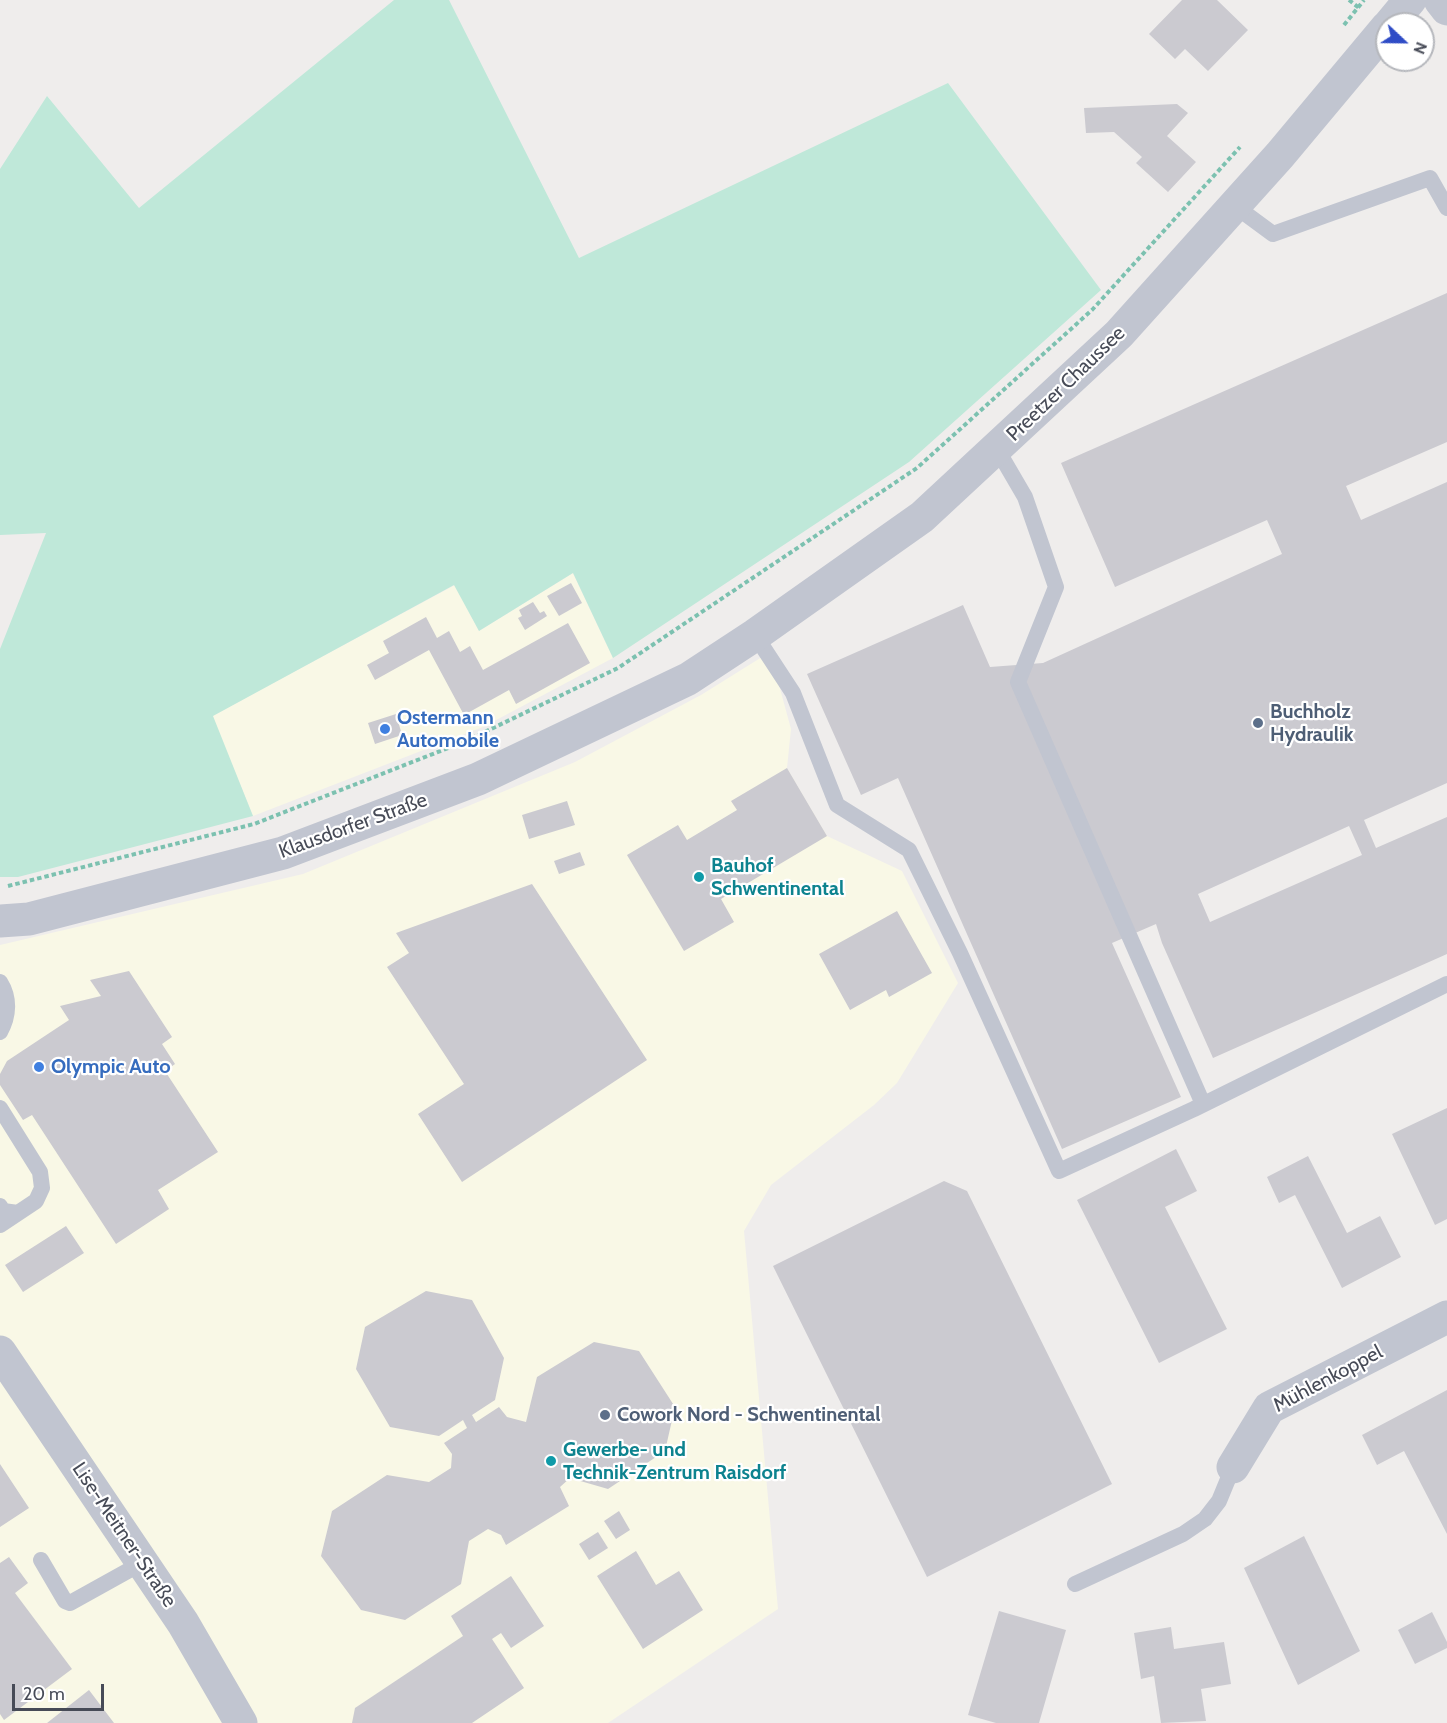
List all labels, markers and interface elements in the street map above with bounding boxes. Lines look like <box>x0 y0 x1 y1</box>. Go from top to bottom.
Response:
north arrow <box>1375 12 1435 72</box>
text: N <box>1409 39 1431 57</box>
street label: Preetzer Chaussee <box>1002 321 1130 447</box>
place label: Buchholz Hydraulik <box>1270 700 1354 747</box>
place label: Ostermann Automobile <box>397 706 499 753</box>
marker: Buchholz Hydraulik <box>1251 716 1265 730</box>
marker: Ostermann Automobile <box>378 722 392 736</box>
street label: Klausdorfer Straße <box>276 788 430 864</box>
place label: Bauhof Schwentinental <box>711 854 844 901</box>
marker: Bauhof Schwentinental <box>692 870 706 884</box>
place label: Olympic Auto <box>51 1055 171 1079</box>
marker: Olympic Auto <box>32 1060 46 1074</box>
street label: Mühlenkoppel <box>1269 1340 1387 1418</box>
place label: Cowork Nord - Schwentinental <box>617 1403 880 1427</box>
marker: Cowork Nord - Schwentinental <box>598 1408 612 1422</box>
place label: Gewerbe- und Technik-Zentrum Raisdorf <box>563 1438 786 1485</box>
marker: Gewerbe- und Technik-Zentrum Raisdorf <box>544 1454 558 1468</box>
street label: Lise-Meitner-Straße <box>67 1458 181 1612</box>
scale bar <box>15 1672 106 1710</box>
text: 20 m <box>23 1683 65 1705</box>

